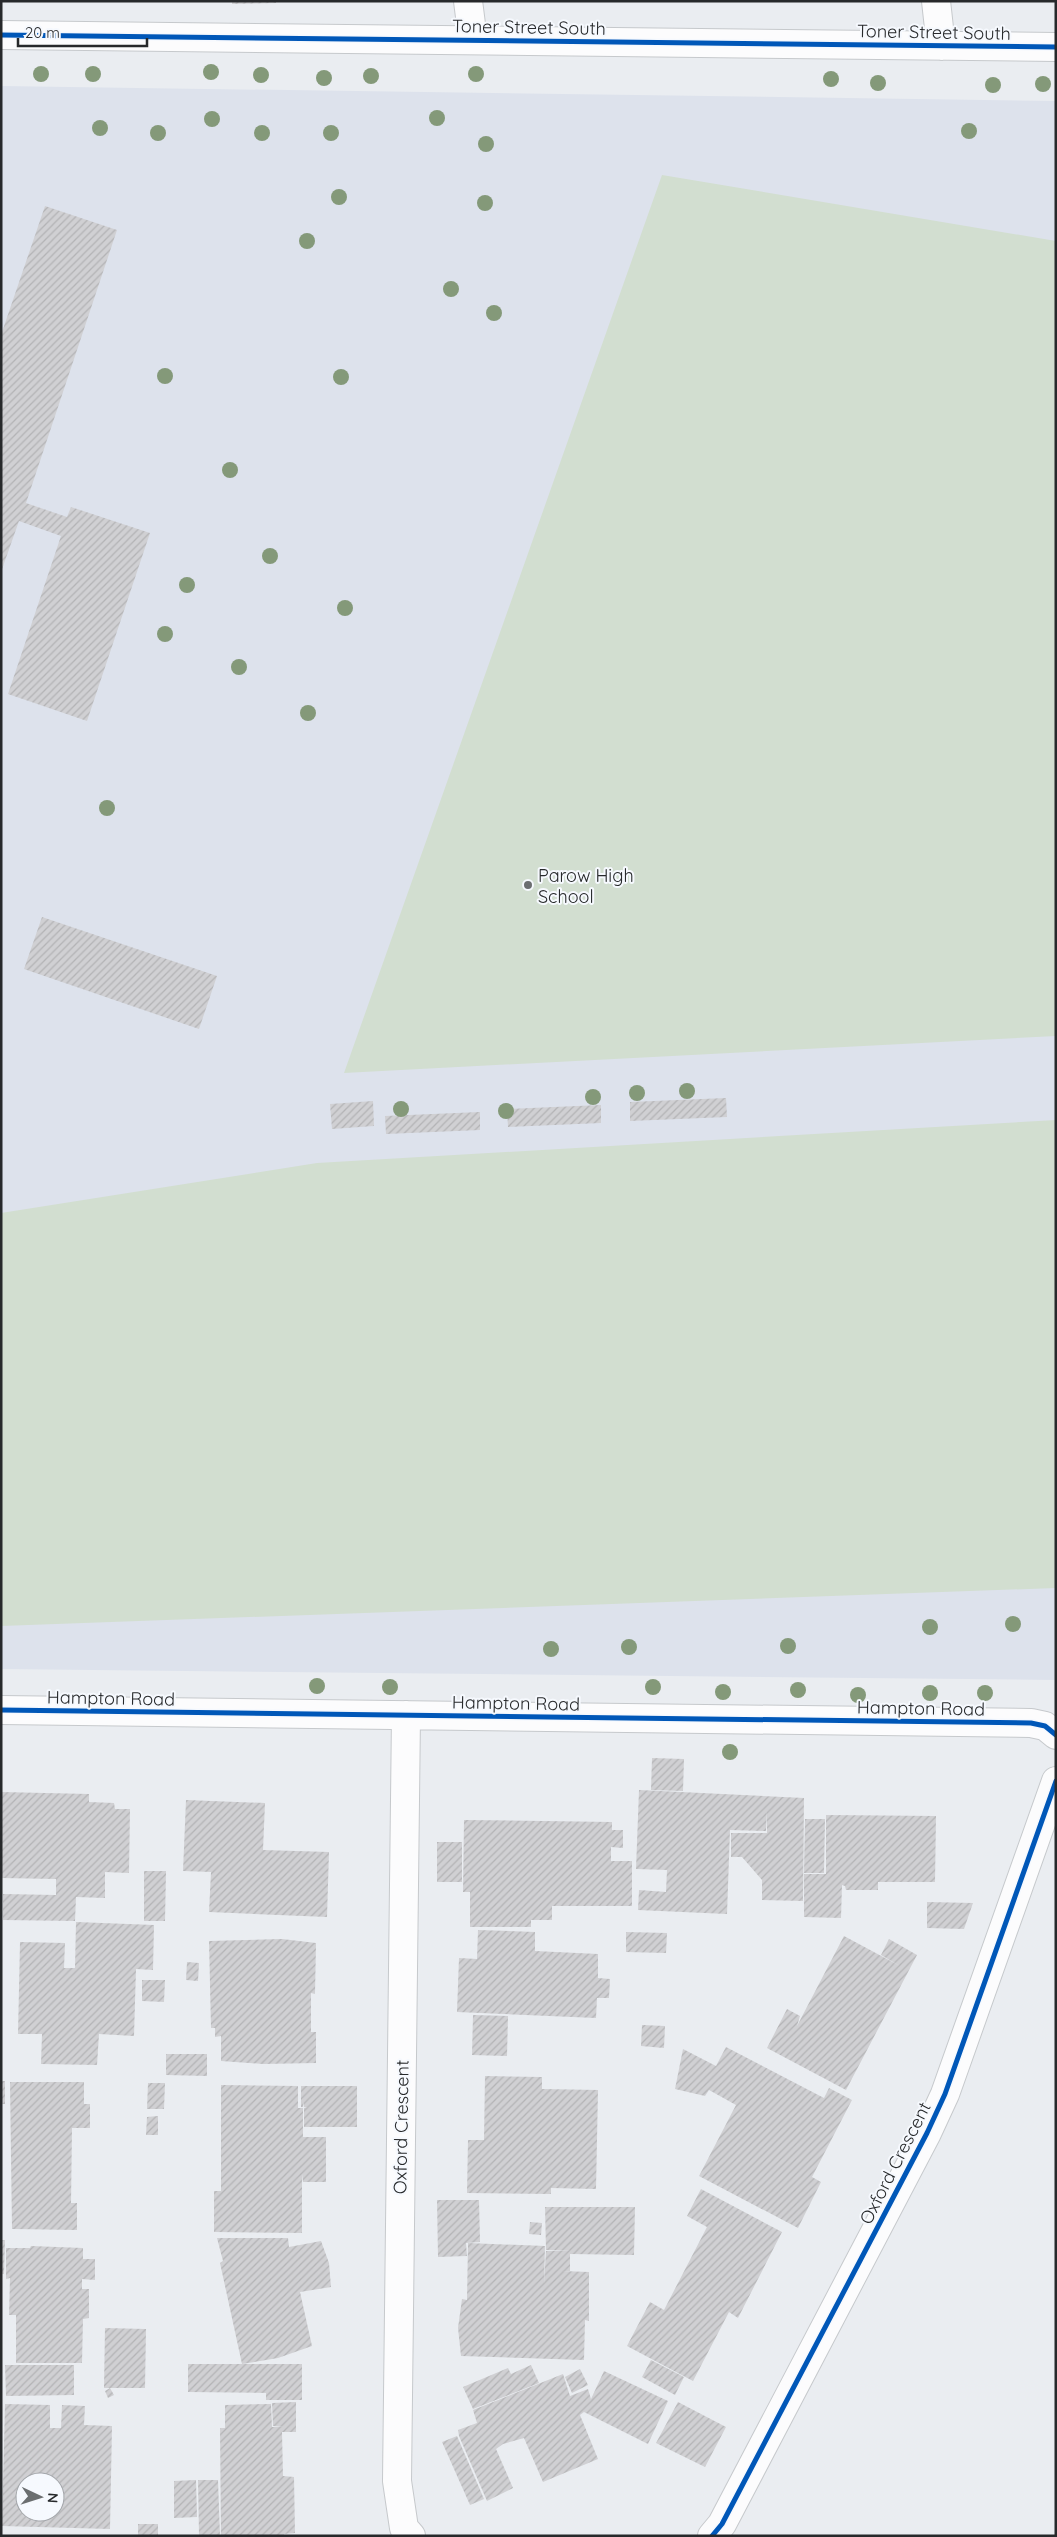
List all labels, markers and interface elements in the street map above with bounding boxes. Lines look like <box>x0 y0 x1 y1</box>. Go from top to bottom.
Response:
street label: Toner Street South <box>452 14 606 40</box>
scale bar <box>18 15 146 47</box>
street label: Toner Street South <box>857 19 1011 45</box>
text: 20 m <box>25 23 60 42</box>
place label: Parow High School <box>538 864 634 908</box>
marker: Parow High School <box>522 879 534 891</box>
street label: Hampton Road <box>47 1685 175 1711</box>
street label: Hampton Road <box>452 1690 580 1716</box>
street label: Hampton Road <box>857 1695 985 1721</box>
street label: Oxford Crescent <box>388 2060 414 2194</box>
street label: Oxford Crescent <box>854 2098 936 2228</box>
north arrow <box>15 2472 65 2522</box>
text: N <box>44 2492 62 2504</box>

